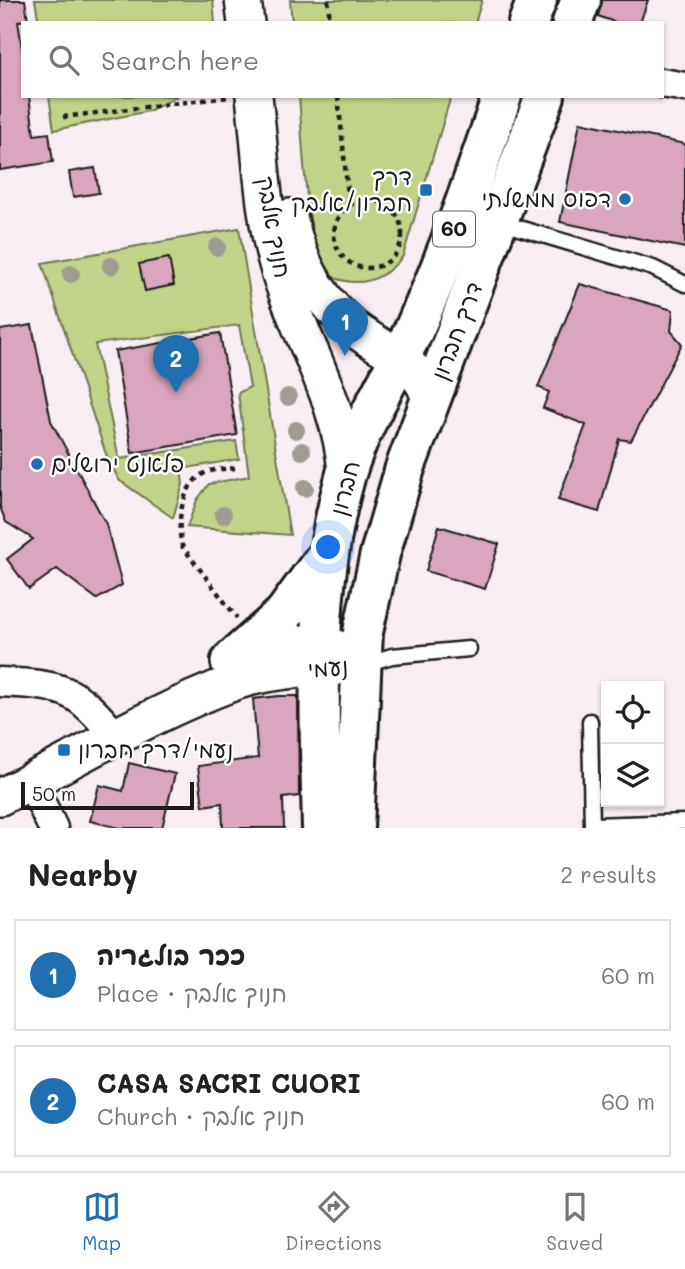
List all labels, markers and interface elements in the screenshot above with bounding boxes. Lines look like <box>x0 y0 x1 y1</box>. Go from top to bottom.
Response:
search box <box>21 21 664 98</box>
icon: search <box>45 41 83 79</box>
text: Search here <box>101 43 259 77</box>
place label: דרך חברון/אלבק <box>291 161 412 218</box>
street label: חנוך אלבק <box>250 173 299 280</box>
marker: דרך חברון/אלבק <box>418 182 434 198</box>
place label: דפוס ממשלתי <box>482 183 611 213</box>
marker: דפוס ממשלתי <box>617 191 633 207</box>
road number: 60 <box>433 212 475 246</box>
street label: דרך חברון <box>424 277 489 384</box>
pin: 1 <box>322 298 368 356</box>
pin: 2 <box>153 335 199 393</box>
place label: פלאנט ירושלים <box>51 448 184 478</box>
marker: פלאנט ירושלים <box>29 456 45 472</box>
street label: חברון <box>322 457 367 519</box>
your location <box>311 530 345 564</box>
street label: נעמי <box>306 650 349 684</box>
map controls <box>601 681 664 807</box>
button: locate <box>601 681 664 744</box>
place label: נעמי/דרך חברון <box>78 734 233 765</box>
marker: נעמי/דרך חברון <box>56 742 72 758</box>
button: layers <box>601 744 664 807</box>
scale bar <box>21 779 194 811</box>
text: 50 m <box>32 781 76 806</box>
text: Nearby <box>28 854 138 894</box>
text: 2 results <box>560 859 657 889</box>
text: ככר בולגריה <box>97 938 245 972</box>
text: 1 <box>48 960 58 990</box>
text: 60 m <box>601 960 655 990</box>
text: Place · חנוך אלבק <box>97 978 287 1008</box>
text: CASA SACRI CUORI <box>97 1066 361 1100</box>
text: 2 <box>47 1086 59 1116</box>
text: 60 m <box>601 1086 655 1116</box>
text: Church · חנוך אלבק <box>97 1101 305 1131</box>
tab: Map <box>82 1188 121 1255</box>
tab: Directions <box>285 1188 382 1255</box>
tab: Saved <box>546 1188 603 1255</box>

